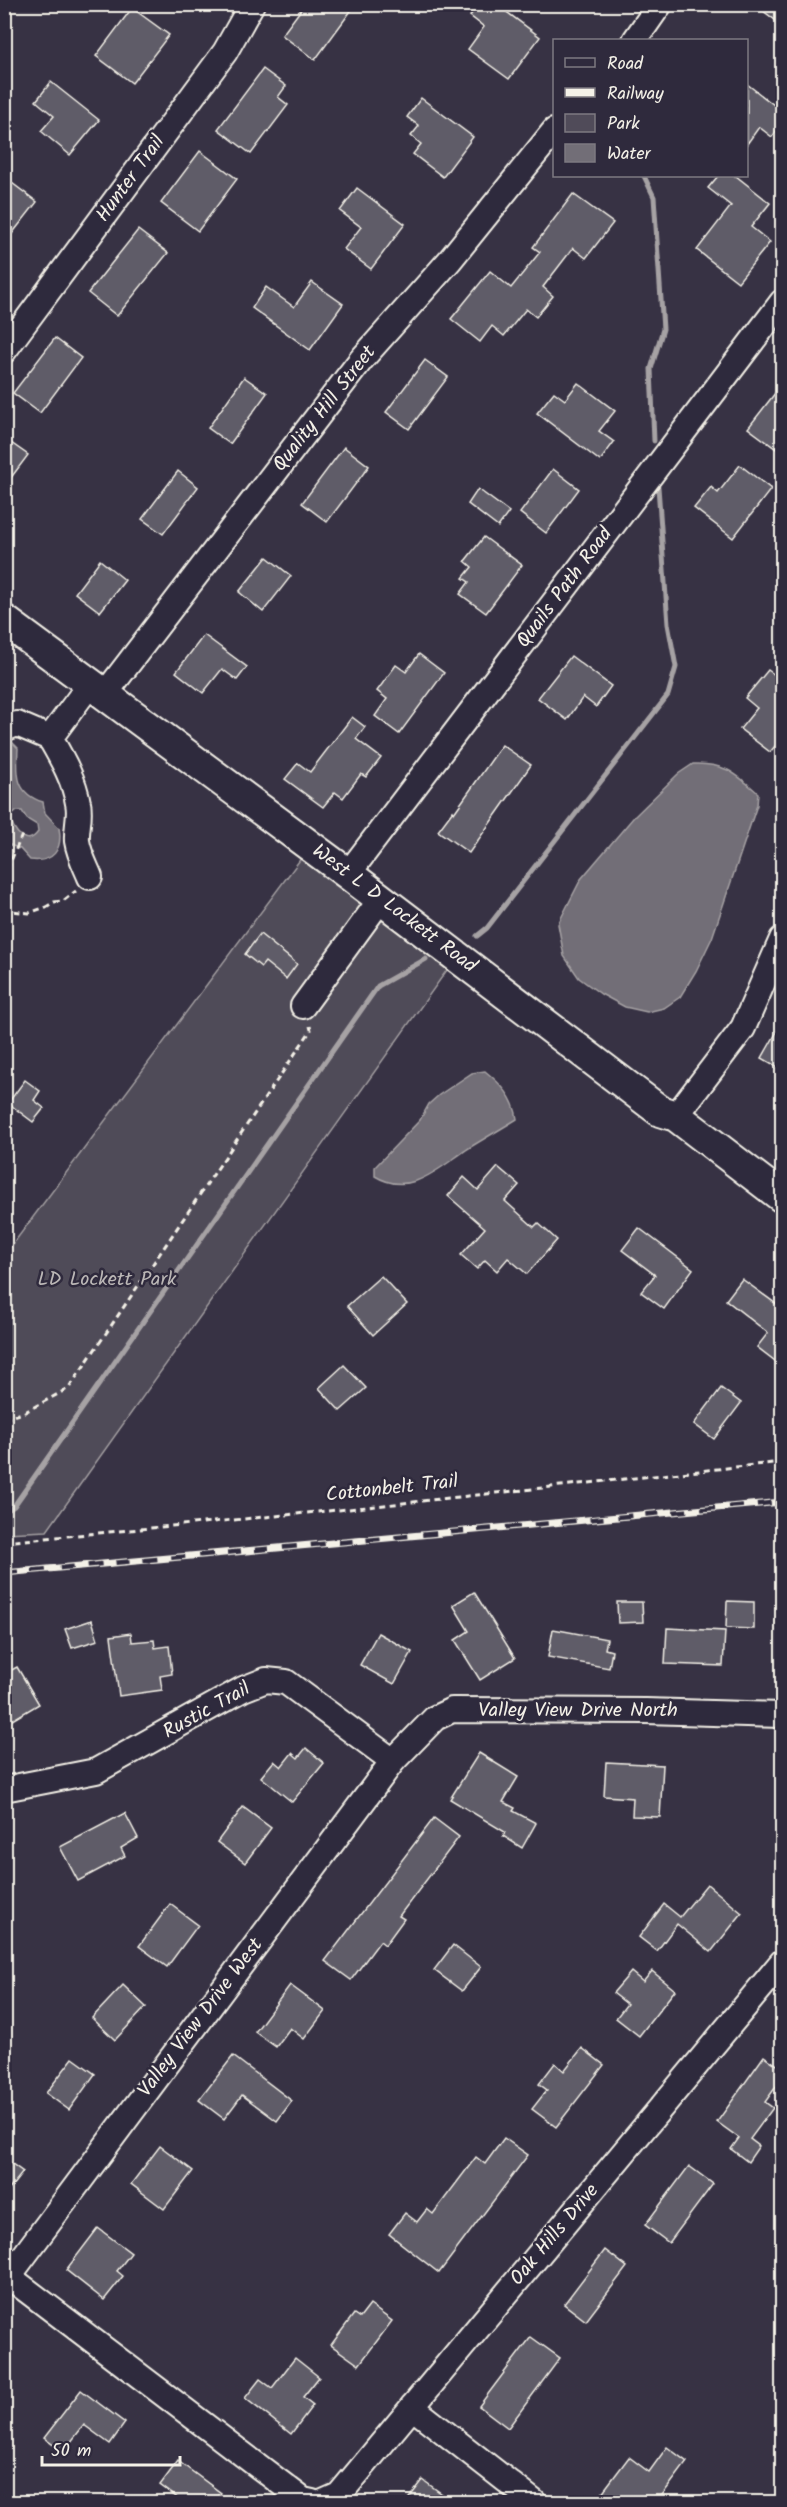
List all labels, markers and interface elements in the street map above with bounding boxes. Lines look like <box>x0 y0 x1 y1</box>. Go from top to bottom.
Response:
legend <box>553 39 748 177</box>
text: Road <box>607 50 644 79</box>
text: Railway <box>607 80 664 109</box>
text: Park <box>607 110 640 139</box>
street label: Hunter Trail <box>88 128 174 229</box>
text: Water <box>607 140 652 169</box>
street label: Quality Hill Street <box>265 339 385 479</box>
street label: Quails Path Road <box>509 520 622 655</box>
street label: West L D Lockett Road <box>305 836 484 982</box>
park label: LD Lockett Park <box>38 1264 177 1296</box>
street label: Cottonbelt Trail <box>324 1466 460 1512</box>
street label: Rustic Trail <box>157 1674 257 1748</box>
street label: Valley View Drive North <box>478 1695 678 1727</box>
street label: Valley View Drive West <box>130 1931 272 2105</box>
street label: Oak Hills Drive <box>502 2177 608 2293</box>
scale bar <box>42 2429 180 2467</box>
text: 50 m <box>51 2437 91 2466</box>

